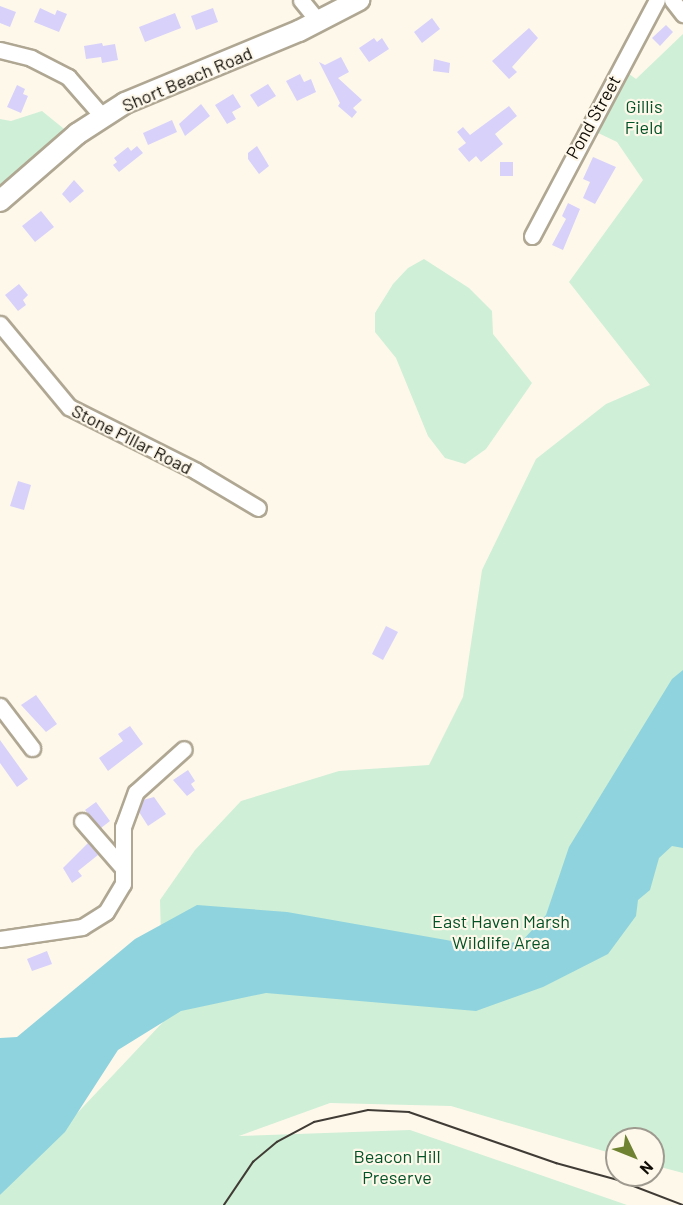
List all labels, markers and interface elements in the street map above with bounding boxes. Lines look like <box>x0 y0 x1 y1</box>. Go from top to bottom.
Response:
street label: Short Beach Road <box>119 42 255 116</box>
street label: Pond Street <box>561 71 625 163</box>
park label: Gillis Field <box>625 96 663 138</box>
street label: Stone Pillar Road <box>68 399 196 479</box>
park label: East Haven Marsh Wildlife Area <box>432 911 570 954</box>
north arrow <box>605 1127 665 1187</box>
park label: Beacon Hill Preserve <box>353 1146 441 1188</box>
text: N <box>636 1158 658 1179</box>

